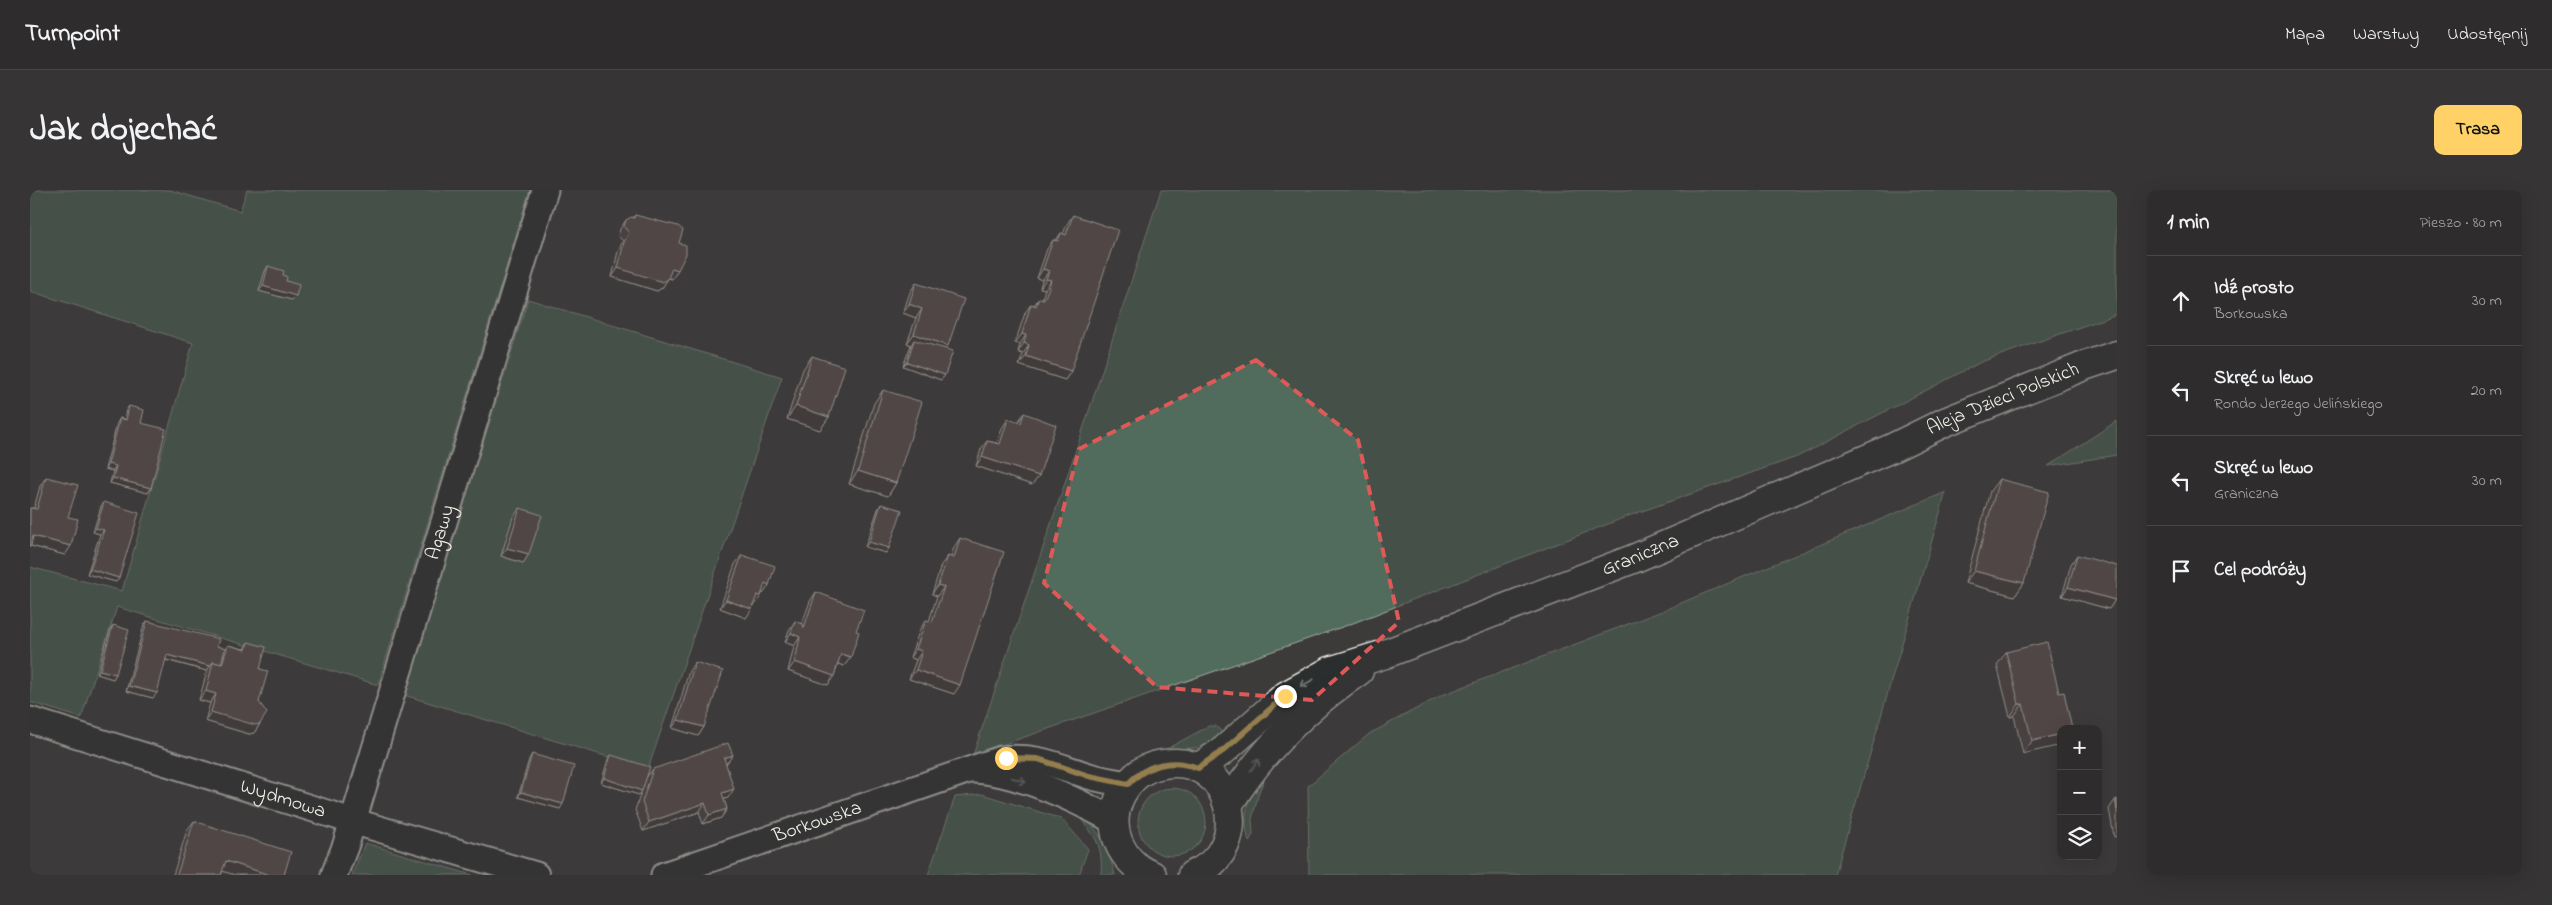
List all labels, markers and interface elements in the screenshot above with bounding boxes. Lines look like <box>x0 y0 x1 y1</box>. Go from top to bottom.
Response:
text: Turnpoint <box>25 17 120 52</box>
text: Mapa <box>2285 22 2325 48</box>
text: Warstwy <box>2353 22 2419 48</box>
text: Udostępnij <box>2447 22 2527 48</box>
text: Jak dojechać <box>30 105 217 156</box>
button: Trasa <box>2434 105 2522 155</box>
text: 1 min <box>2167 208 2209 238</box>
text: Pieszo · 80 m <box>2420 211 2502 235</box>
text: Idź prosto <box>2214 275 2294 302</box>
icon: ahead <box>2167 287 2195 315</box>
text: 30 m <box>2472 289 2502 313</box>
text: Borkowska <box>2214 302 2288 326</box>
street label: Aleja Dzieci Polskich <box>1922 355 2084 443</box>
text: Skręć w lewo <box>2214 365 2313 392</box>
icon: left <box>2167 377 2195 405</box>
text: 20 m <box>2471 379 2502 403</box>
text: Rondo Jerzego Jelińskiego <box>2214 392 2383 416</box>
text: Skręć w lewo <box>2214 455 2313 482</box>
icon: left <box>2167 467 2195 495</box>
text: 30 m <box>2472 469 2502 493</box>
text: Graniczna <box>2214 482 2279 506</box>
street label: Agawy <box>419 501 463 564</box>
street label: Graniczna <box>1598 526 1684 584</box>
icon: arrive <box>2167 557 2195 585</box>
text: Cel podróży <box>2214 557 2306 584</box>
one-way arrow <box>1300 679 1315 688</box>
route end <box>1274 685 1297 708</box>
map controls <box>2057 725 2102 860</box>
button: + <box>2057 725 2102 770</box>
route start <box>995 747 1018 770</box>
one-way arrow <box>1250 759 1261 772</box>
button: − <box>2057 770 2102 815</box>
street label: Wydmowa <box>236 772 329 826</box>
one-way arrow <box>1011 776 1026 785</box>
street label: Borkowska <box>768 794 865 851</box>
button: layers <box>2057 815 2102 860</box>

